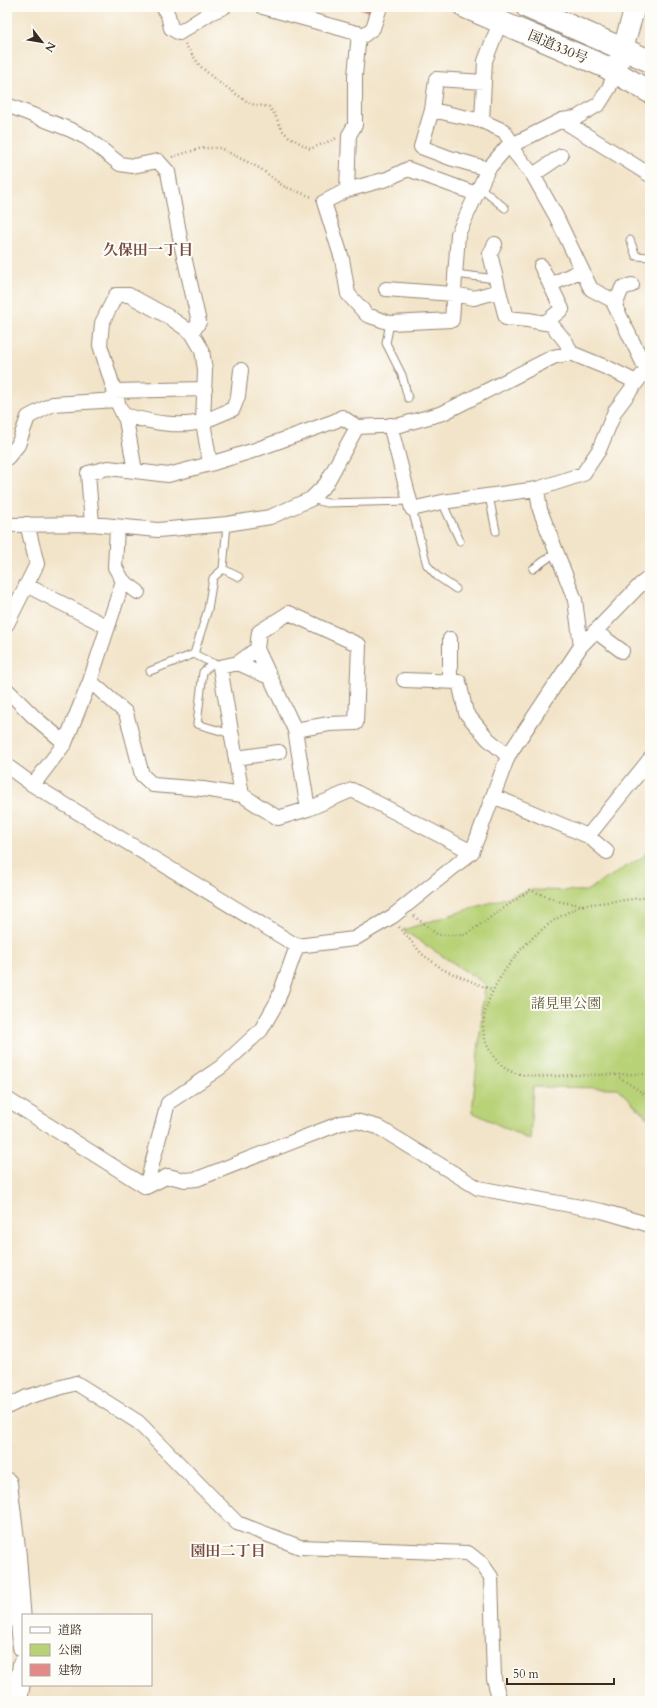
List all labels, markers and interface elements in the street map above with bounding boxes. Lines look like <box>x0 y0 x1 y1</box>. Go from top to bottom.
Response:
north arrow <box>22 22 62 62</box>
street label: 国道330号 <box>525 26 591 68</box>
text: N <box>41 39 59 55</box>
district label: 久保田一丁目 <box>103 240 193 260</box>
park label: 諸見里公園 <box>531 994 601 1013</box>
district label: 園田二丁目 <box>190 1541 266 1561</box>
legend <box>22 1614 152 1686</box>
text: 道路 <box>58 1622 82 1638</box>
text: 公園 <box>58 1642 82 1658</box>
scale bar <box>507 1660 614 1686</box>
text: 建物 <box>58 1662 82 1678</box>
text: 50 m <box>513 1666 540 1682</box>

